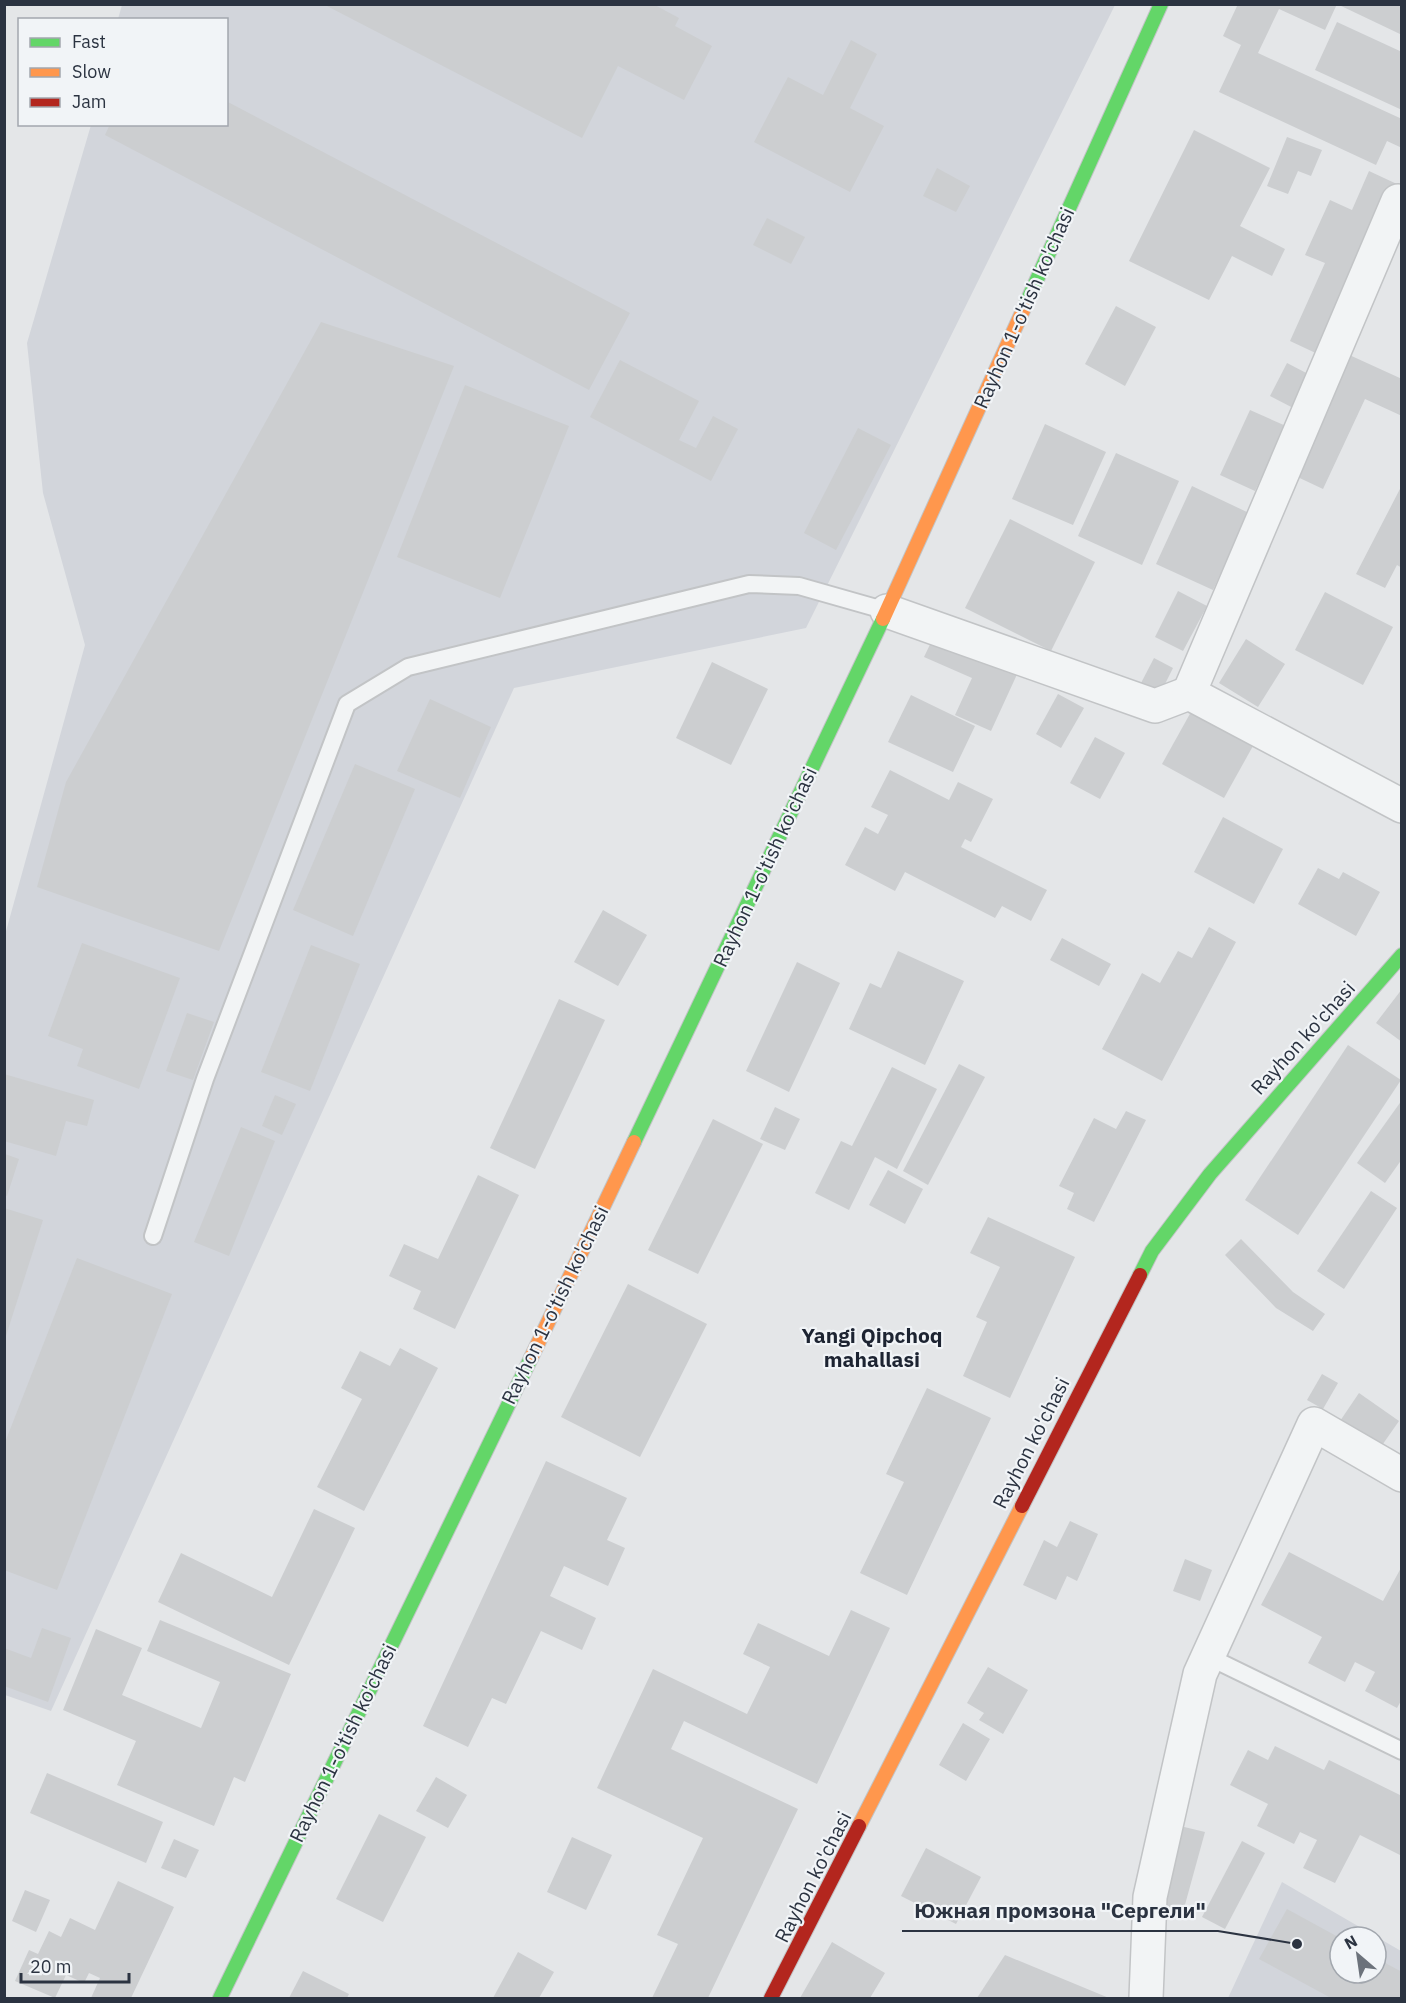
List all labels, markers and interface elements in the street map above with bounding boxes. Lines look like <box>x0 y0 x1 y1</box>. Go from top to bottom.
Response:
legend <box>18 18 228 126</box>
text: Fast <box>72 30 106 53</box>
text: Slow <box>72 60 111 83</box>
text: Jam <box>72 90 107 113</box>
street label: Rayhon 1-o'tish ko'chasi <box>967 203 1080 413</box>
street label: Rayhon 1-o'tish ko'chasi <box>706 762 823 971</box>
street label: Rayhon ko'chasi <box>1244 975 1361 1100</box>
street label: Rayhon 1-o'tish ko'chasi <box>495 1201 614 1409</box>
district label: Yangi Qipchoq mahallasi <box>801 1321 943 1373</box>
street label: Rayhon ko'chasi <box>986 1372 1075 1513</box>
street label: Rayhon 1-o'tish ko'chasi <box>283 1639 402 1847</box>
street label: Rayhon ko'chasi <box>768 1806 857 1947</box>
callout: Южная промзона "Сергели" <box>902 1892 1218 1931</box>
text: Южная промзона "Сергели" <box>914 1896 1206 1924</box>
north arrow <box>1328 1925 1388 1985</box>
text: N <box>1341 1930 1361 1953</box>
scale bar <box>21 1946 129 1984</box>
text: 20 m <box>30 1955 72 1978</box>

